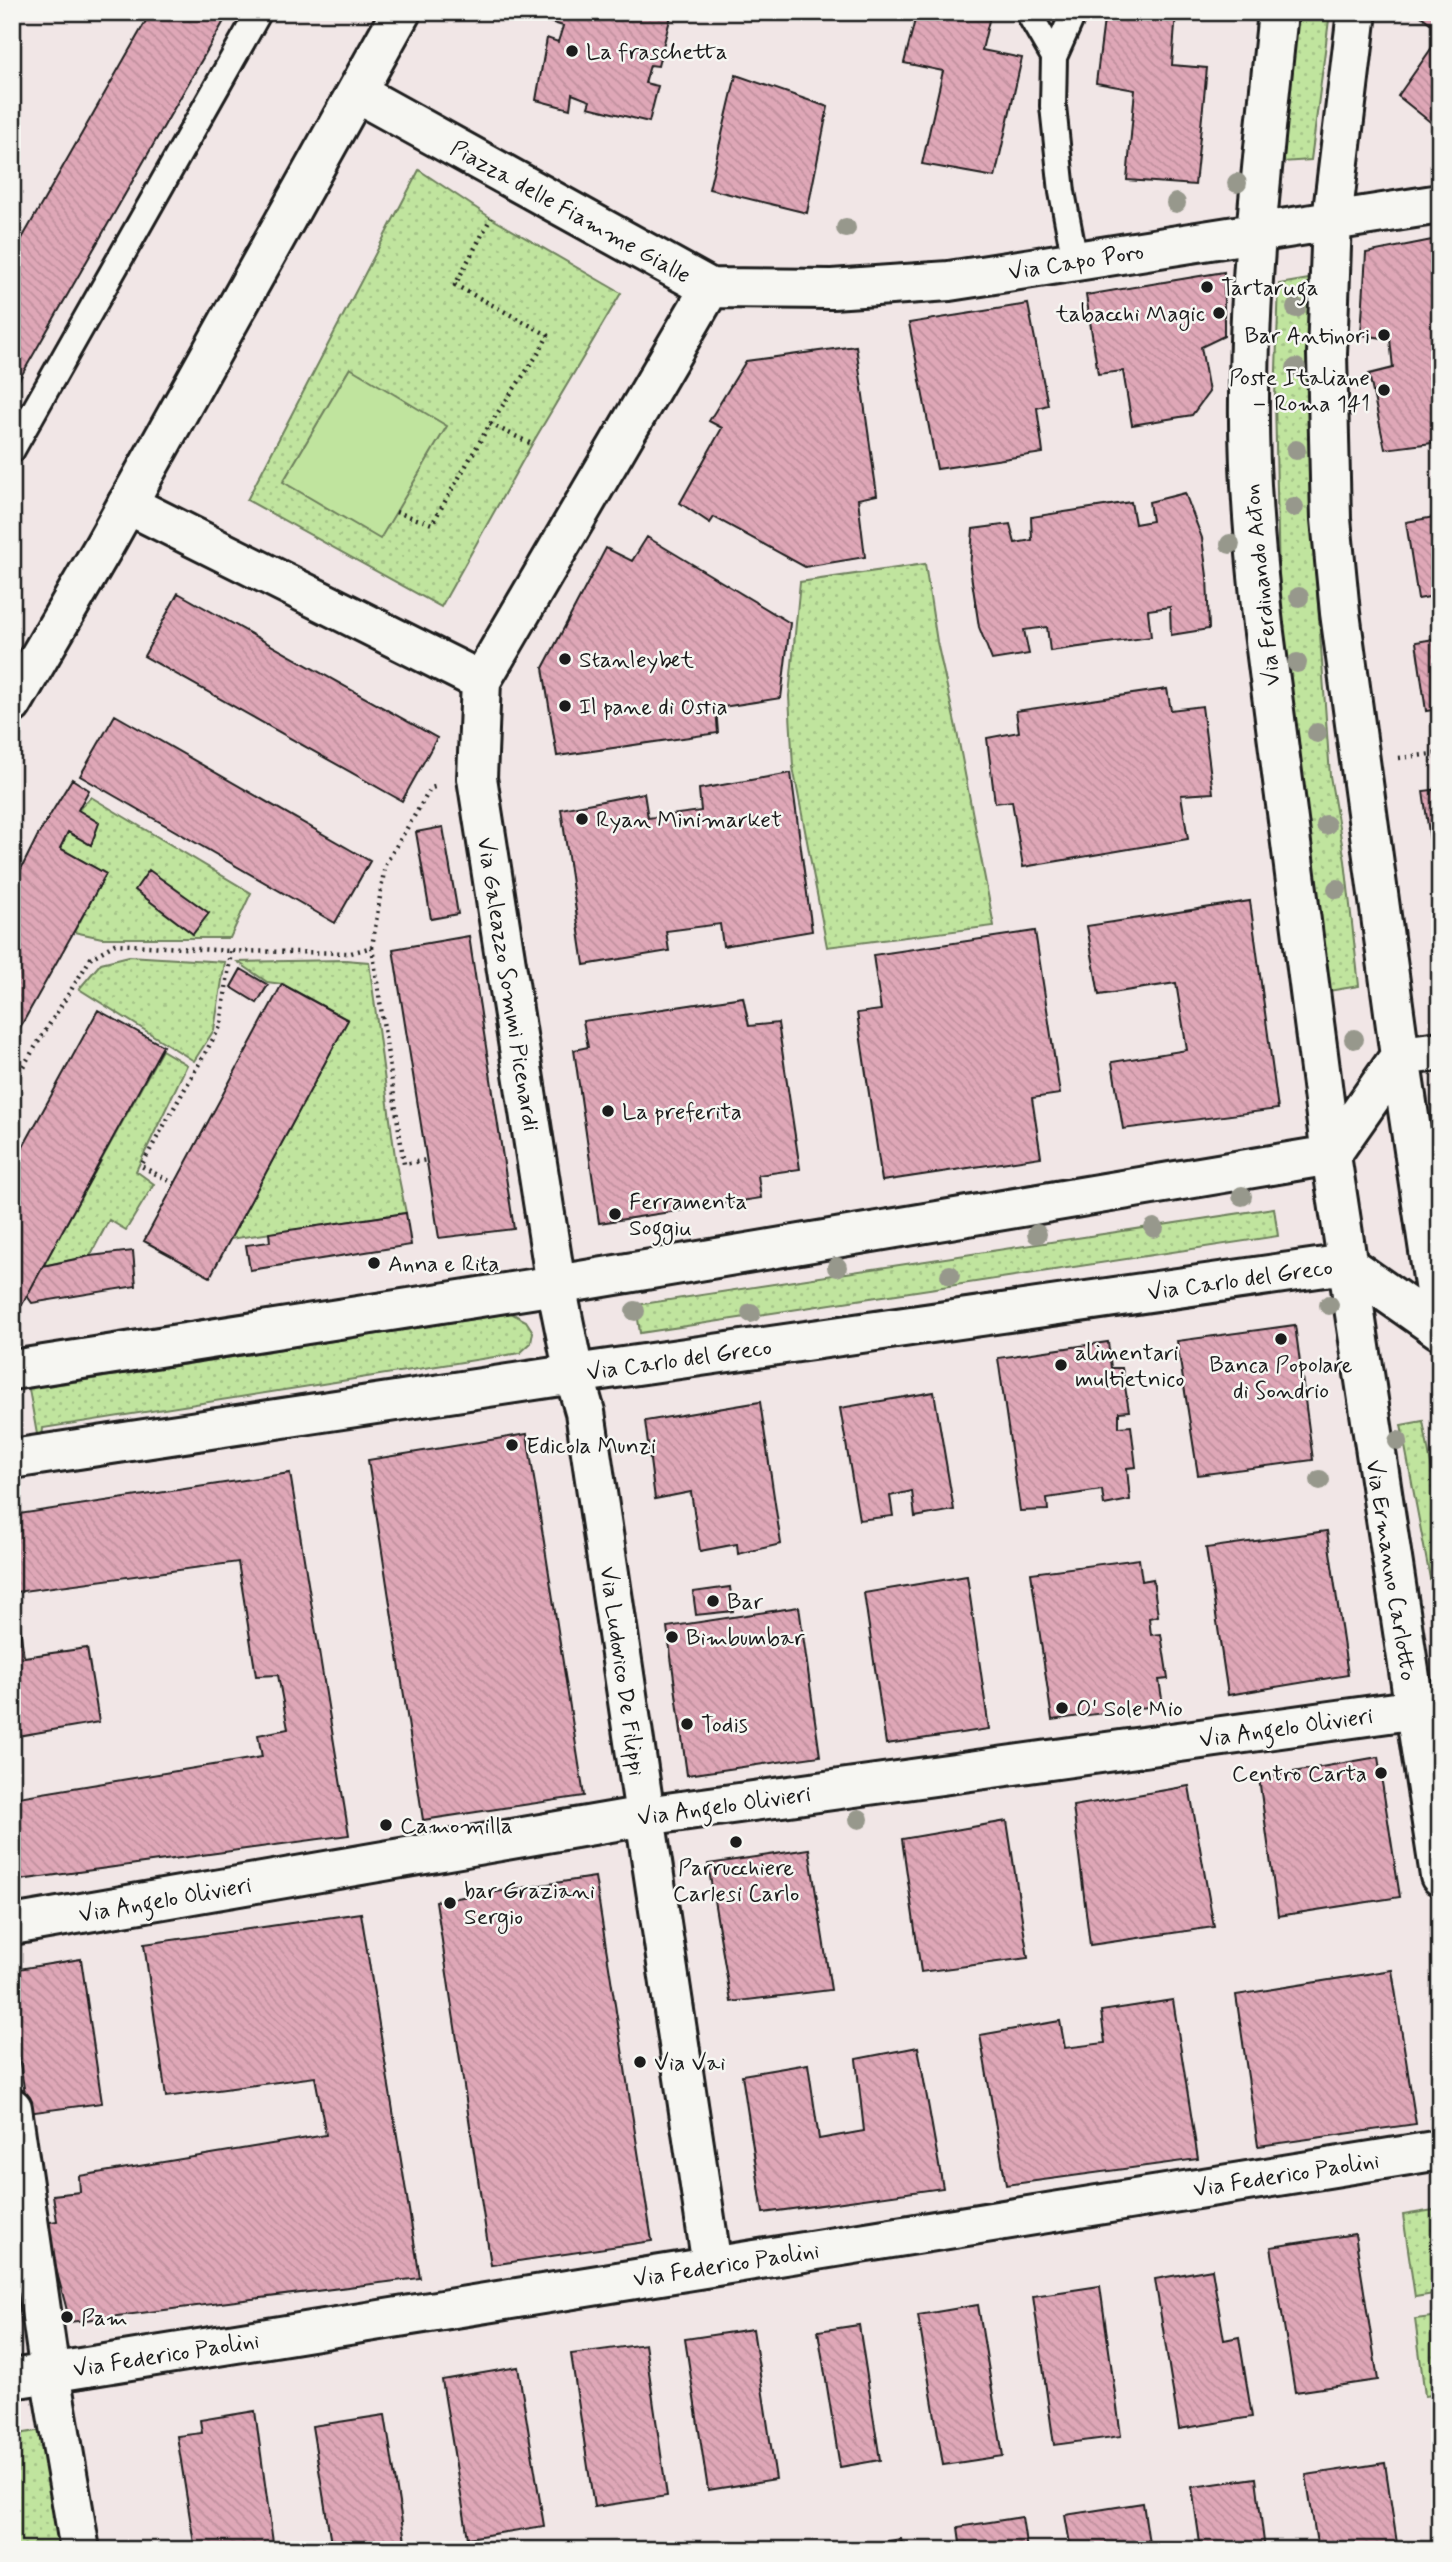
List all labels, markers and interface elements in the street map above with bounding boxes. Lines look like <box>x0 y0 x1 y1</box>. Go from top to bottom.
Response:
place label: La fraschetta <box>586 38 728 68</box>
marker: La fraschetta <box>564 43 580 59</box>
street label: Piazza delle Fiamme Gialle <box>445 134 695 291</box>
street label: Via Capo Poro <box>1007 237 1146 288</box>
place label: Tartaruga <box>1221 274 1319 306</box>
marker: Tartaruga <box>1199 279 1215 295</box>
place label: tabacchi Magic <box>1055 300 1205 332</box>
marker: tabacchi Magic <box>1211 305 1227 321</box>
place label: Bar Antinori <box>1244 322 1370 352</box>
marker: Bar Antinori <box>1376 327 1392 343</box>
place label: Poste Italiane – Roma 141 <box>1229 364 1370 420</box>
marker: Poste Italiane – Roma 141 <box>1376 382 1392 398</box>
street label: Via Ferdinando Acton <box>1237 482 1289 687</box>
place label: Stanleybet <box>579 646 694 676</box>
marker: Stanleybet <box>557 651 573 667</box>
place label: Il pane di Ostia <box>579 693 728 723</box>
marker: Il pane di Ostia <box>557 698 573 714</box>
place label: Ryan Minimarket <box>596 806 782 836</box>
marker: Ryan Minimarket <box>574 811 590 827</box>
street label: Via Galeazzo Sommi Picenardi <box>469 835 545 1133</box>
place label: La preferita <box>622 1098 742 1128</box>
marker: La preferita <box>600 1103 616 1119</box>
place label: Ferramenta Soggiu <box>629 1188 747 1246</box>
marker: Ferramenta Soggiu <box>607 1206 623 1222</box>
place label: Anna e Rita <box>388 1250 499 1280</box>
street label: Via Carlo del Greco <box>1146 1253 1335 1309</box>
marker: Anna e Rita <box>366 1255 382 1271</box>
marker: Banca Popolare di Sondrio <box>1273 1331 1289 1347</box>
street label: Via Carlo del Greco <box>585 1333 774 1389</box>
place label: alimentari multietnico <box>1075 1339 1184 1395</box>
place label: Banca Popolare di Sondrio <box>1209 1351 1353 1407</box>
marker: alimentari multietnico <box>1053 1357 1069 1373</box>
place label: Edicola Munzi <box>526 1432 656 1462</box>
marker: Edicola Munzi <box>504 1437 520 1453</box>
street label: Via Ermanno Carlotto <box>1358 1458 1422 1683</box>
street label: Via Ludovico De Filippi <box>591 1565 651 1778</box>
place label: Bar <box>727 1588 763 1618</box>
marker: Bar <box>705 1593 721 1609</box>
place label: Bimbumbar <box>686 1624 805 1654</box>
marker: Bimbumbar <box>664 1629 680 1645</box>
place label: O' Sole Mio <box>1076 1695 1183 1725</box>
marker: O' Sole Mio <box>1054 1700 1070 1716</box>
street label: Via Angelo Olivieri <box>1198 1702 1375 1758</box>
place label: Todis <box>701 1711 748 1741</box>
marker: Todis <box>679 1716 695 1732</box>
place label: Centro Carta <box>1232 1760 1367 1790</box>
marker: Centro Carta <box>1373 1765 1389 1781</box>
street label: Via Angelo Olivieri <box>636 1780 813 1836</box>
place label: Camomilla <box>400 1812 513 1842</box>
marker: Camomilla <box>378 1817 394 1833</box>
marker: Parrucchiere Carlesi Carlo <box>728 1834 744 1850</box>
place label: Parrucchiere Carlesi Carlo <box>673 1854 799 1910</box>
street label: Via Angelo Olivieri <box>77 1871 254 1933</box>
place label: bar Graziani Sergio <box>464 1877 595 1935</box>
marker: bar Graziani Sergio <box>442 1895 458 1911</box>
place label: Via Vai <box>654 2049 725 2079</box>
marker: Via Vai <box>632 2054 648 2070</box>
street label: Via Federico Paolini <box>1191 2146 1382 2205</box>
street label: Via Federico Paolini <box>631 2236 822 2295</box>
place label: Pam <box>81 2304 128 2334</box>
marker: Pam <box>59 2309 75 2325</box>
street label: Via Federico Paolini <box>71 2326 262 2385</box>

